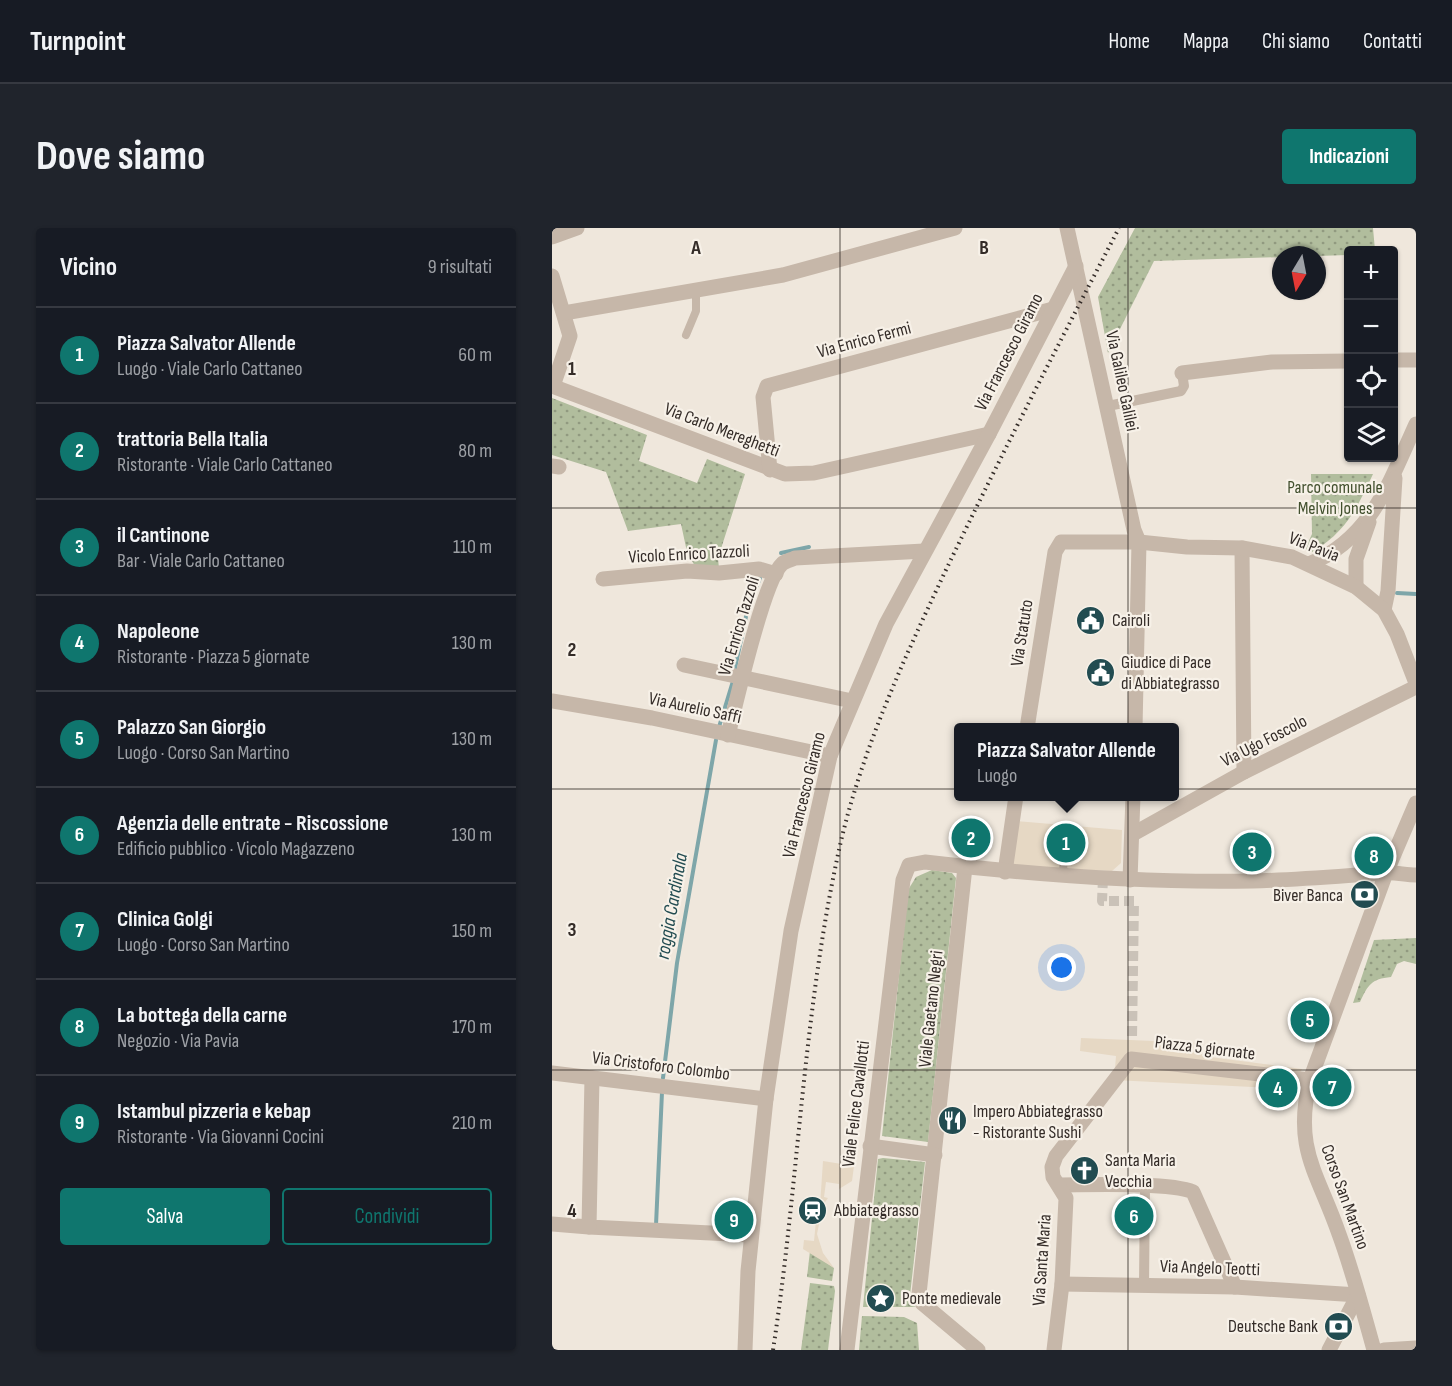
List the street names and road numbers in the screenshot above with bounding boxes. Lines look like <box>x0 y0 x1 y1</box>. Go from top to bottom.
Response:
street label: Via Francesco Giramo <box>970 290 1048 414</box>
street label: Via Enrico Fermi <box>815 317 913 363</box>
street label: Via Galileo Galilei <box>1101 329 1143 433</box>
street label: Via Carlo Mereghetti <box>661 398 783 462</box>
street label: Via Pavia <box>1286 527 1342 567</box>
street label: Vicolo Enrico Tazzoli <box>628 540 750 568</box>
street label: Via Enrico Tazzoli <box>714 574 764 678</box>
street label: Via Statuto <box>1006 598 1038 668</box>
street label: Via Aurelio Saffi <box>647 688 743 728</box>
street label: Via Ugo Foscolo <box>1218 710 1310 772</box>
street label: Via Francesco Giramo <box>778 730 830 860</box>
street label: Viale Gaetano Negri <box>914 950 948 1068</box>
street label: Piazza 5 giornate <box>1154 1031 1256 1065</box>
street label: Viale Felice Cavallotti <box>838 1040 874 1168</box>
street label: Via Cristoforo Colombo <box>591 1047 731 1085</box>
street label: Corso San Martino <box>1316 1142 1374 1252</box>
street label: Via Santa Maria <box>1028 1213 1056 1307</box>
street label: Via Angelo Teotti <box>1160 1256 1260 1280</box>

